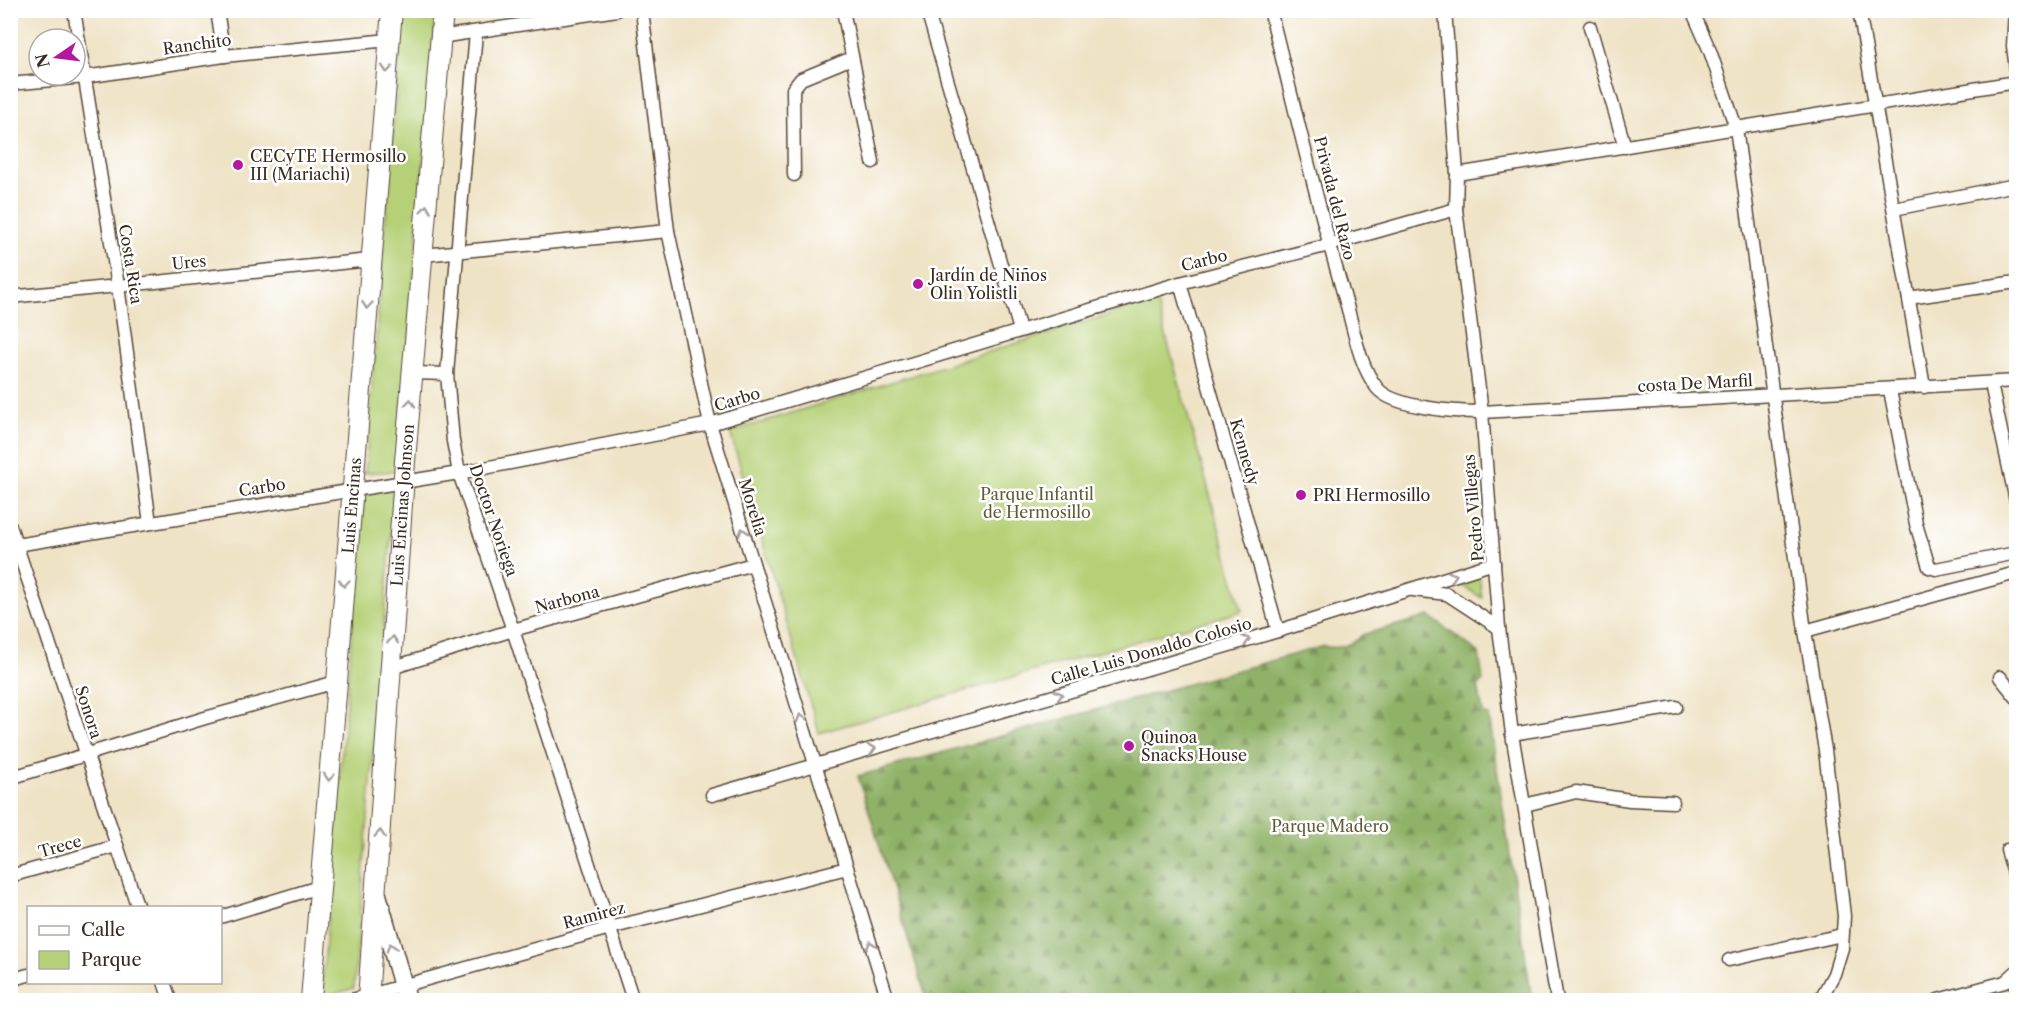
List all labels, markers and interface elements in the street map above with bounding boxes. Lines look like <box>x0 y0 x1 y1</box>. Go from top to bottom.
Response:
north arrow <box>27 27 87 87</box>
street label: Ranchito <box>161 29 233 59</box>
text: N <box>31 51 54 70</box>
one-way arrow <box>381 64 394 73</box>
street label: Privada del Razo <box>1310 134 1360 262</box>
place label: CECyTE Hermosillo III (Mariachi) <box>250 146 407 184</box>
marker: CECyTE Hermosillo III (Mariachi) <box>231 158 245 172</box>
one-way arrow <box>420 205 433 214</box>
street label: Costa Rica <box>115 223 147 306</box>
street label: Carbo <box>1179 245 1229 275</box>
street label: Ures <box>171 250 207 274</box>
place label: Jardín de Niños Olin Yolistli <box>927 265 1047 303</box>
marker: Jardín de Niños Olin Yolistli <box>911 277 925 291</box>
one-way arrow <box>361 300 374 309</box>
street label: costa De Marfil <box>1637 370 1753 396</box>
street label: Carbo <box>712 383 763 415</box>
one-way arrow <box>403 399 416 408</box>
street label: Kennedy <box>1226 416 1264 489</box>
street label: Luis Encinas Johnson <box>386 423 418 587</box>
street label: Pedro Villegas <box>1458 454 1488 562</box>
street label: Luis Encinas <box>338 457 365 554</box>
street label: Doctor Noriega <box>465 461 523 579</box>
street label: Carbo <box>237 473 287 501</box>
street label: Morelia <box>735 476 771 539</box>
park label: Parque Infantil de Hermosillo <box>980 484 1094 522</box>
place label: PRI Hermosillo <box>1313 485 1431 505</box>
marker: PRI Hermosillo <box>1294 488 1308 502</box>
one-way arrow <box>738 527 750 538</box>
one-way arrow <box>1447 571 1458 583</box>
one-way arrow <box>338 579 351 588</box>
street label: Narbona <box>533 581 602 617</box>
street label: Calle Luis Donaldo Colosio <box>1048 613 1254 689</box>
one-way arrow <box>387 635 400 644</box>
one-way arrow <box>1241 635 1251 647</box>
street label: Sonora <box>71 683 107 741</box>
one-way arrow <box>1053 690 1064 702</box>
one-way arrow <box>796 713 808 724</box>
place label: Quinoa Snacks House <box>1141 727 1247 765</box>
marker: Quinoa Snacks House <box>1122 739 1136 753</box>
one-way arrow <box>866 744 877 756</box>
one-way arrow <box>322 773 335 782</box>
park label: Parque Madero <box>1271 816 1389 836</box>
street label: Trece <box>36 830 84 862</box>
one-way arrow <box>374 830 387 839</box>
street label: Ramirez <box>561 897 627 933</box>
legend <box>27 906 222 984</box>
text: Calle <box>81 919 125 941</box>
one-way arrow <box>866 940 878 951</box>
one-way arrow <box>386 942 399 952</box>
text: Parque <box>81 949 142 971</box>

